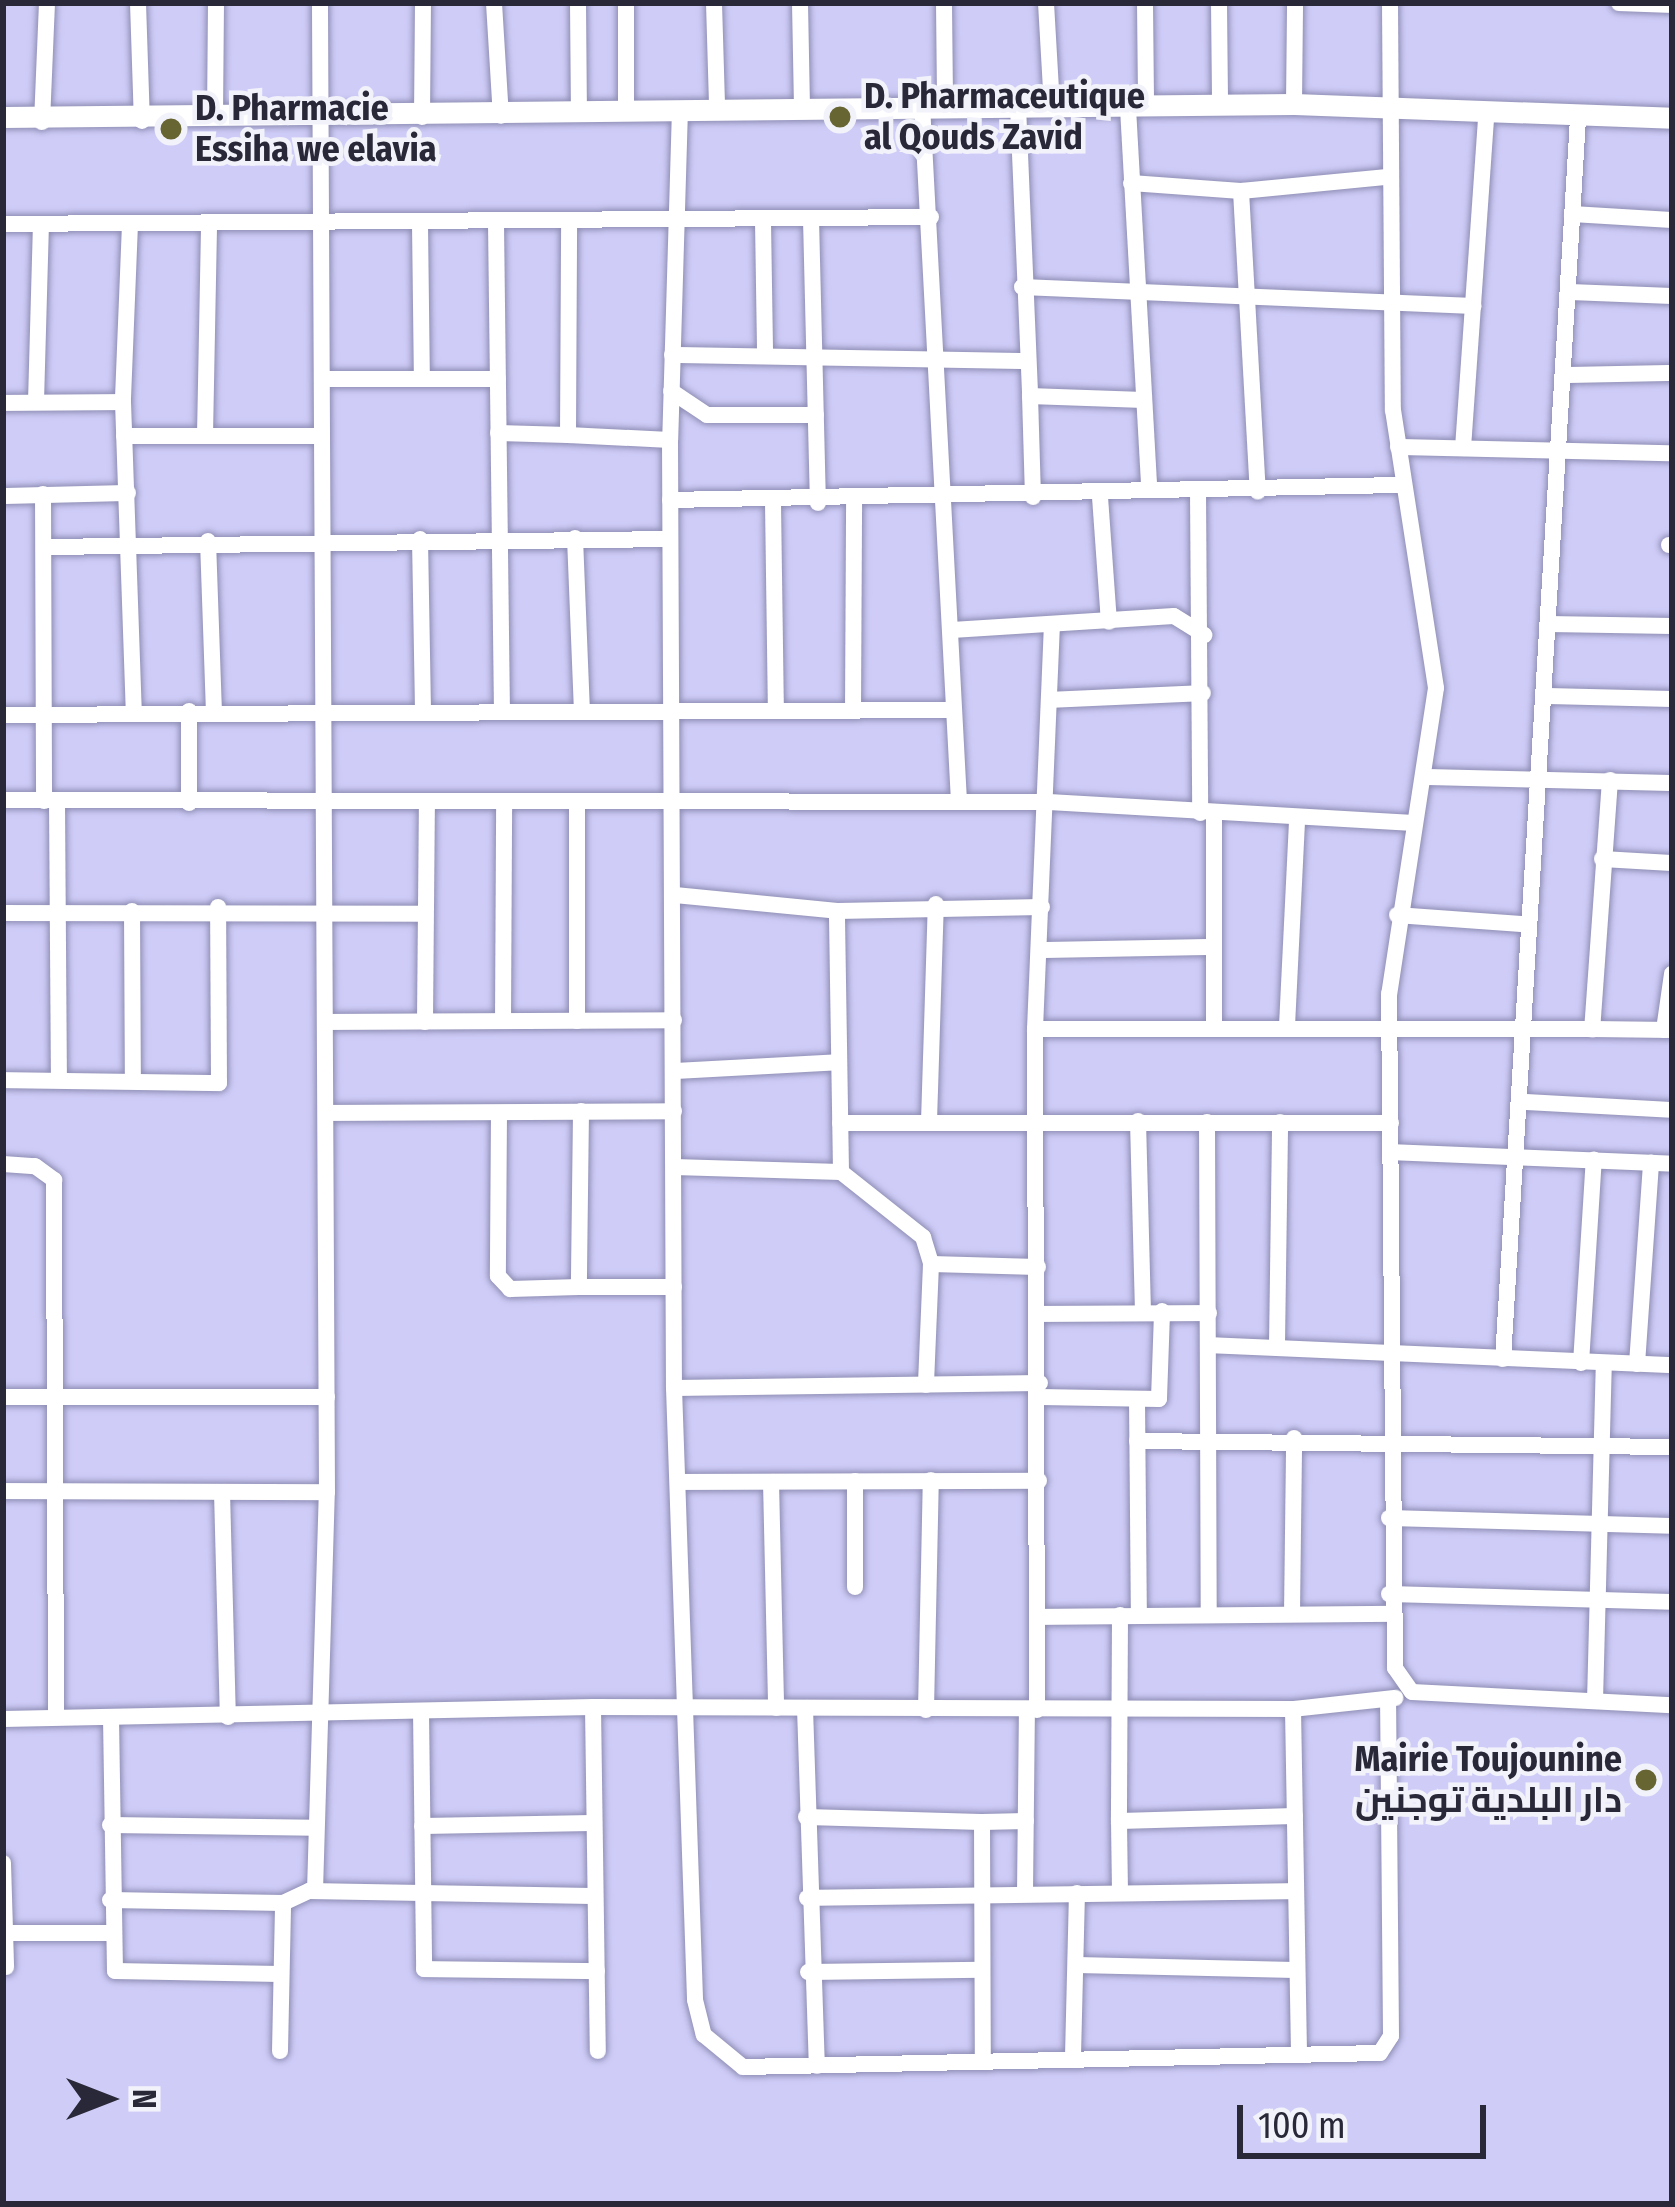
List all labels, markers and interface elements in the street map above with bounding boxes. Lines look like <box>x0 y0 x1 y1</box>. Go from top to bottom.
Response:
place label: D. Pharmaceutique al Qouds Zavid <box>864 74 1145 159</box>
place label: D. Pharmacie Essiha we elavia <box>195 86 437 171</box>
marker: D. Pharmaceutique al Qouds Zavid <box>827 104 853 130</box>
marker: D. Pharmacie Essiha we elavia <box>158 116 184 142</box>
place label: Mairie Toujounine دار البلدية توجنين <box>1355 1737 1622 1822</box>
marker: Mairie Toujounine دار البلدية توجنين <box>1633 1767 1659 1793</box>
north arrow <box>48 2039 168 2159</box>
scale bar <box>1243 2081 1492 2155</box>
text: N <box>124 2089 164 2109</box>
text: 100 m <box>1258 2104 1346 2148</box>

